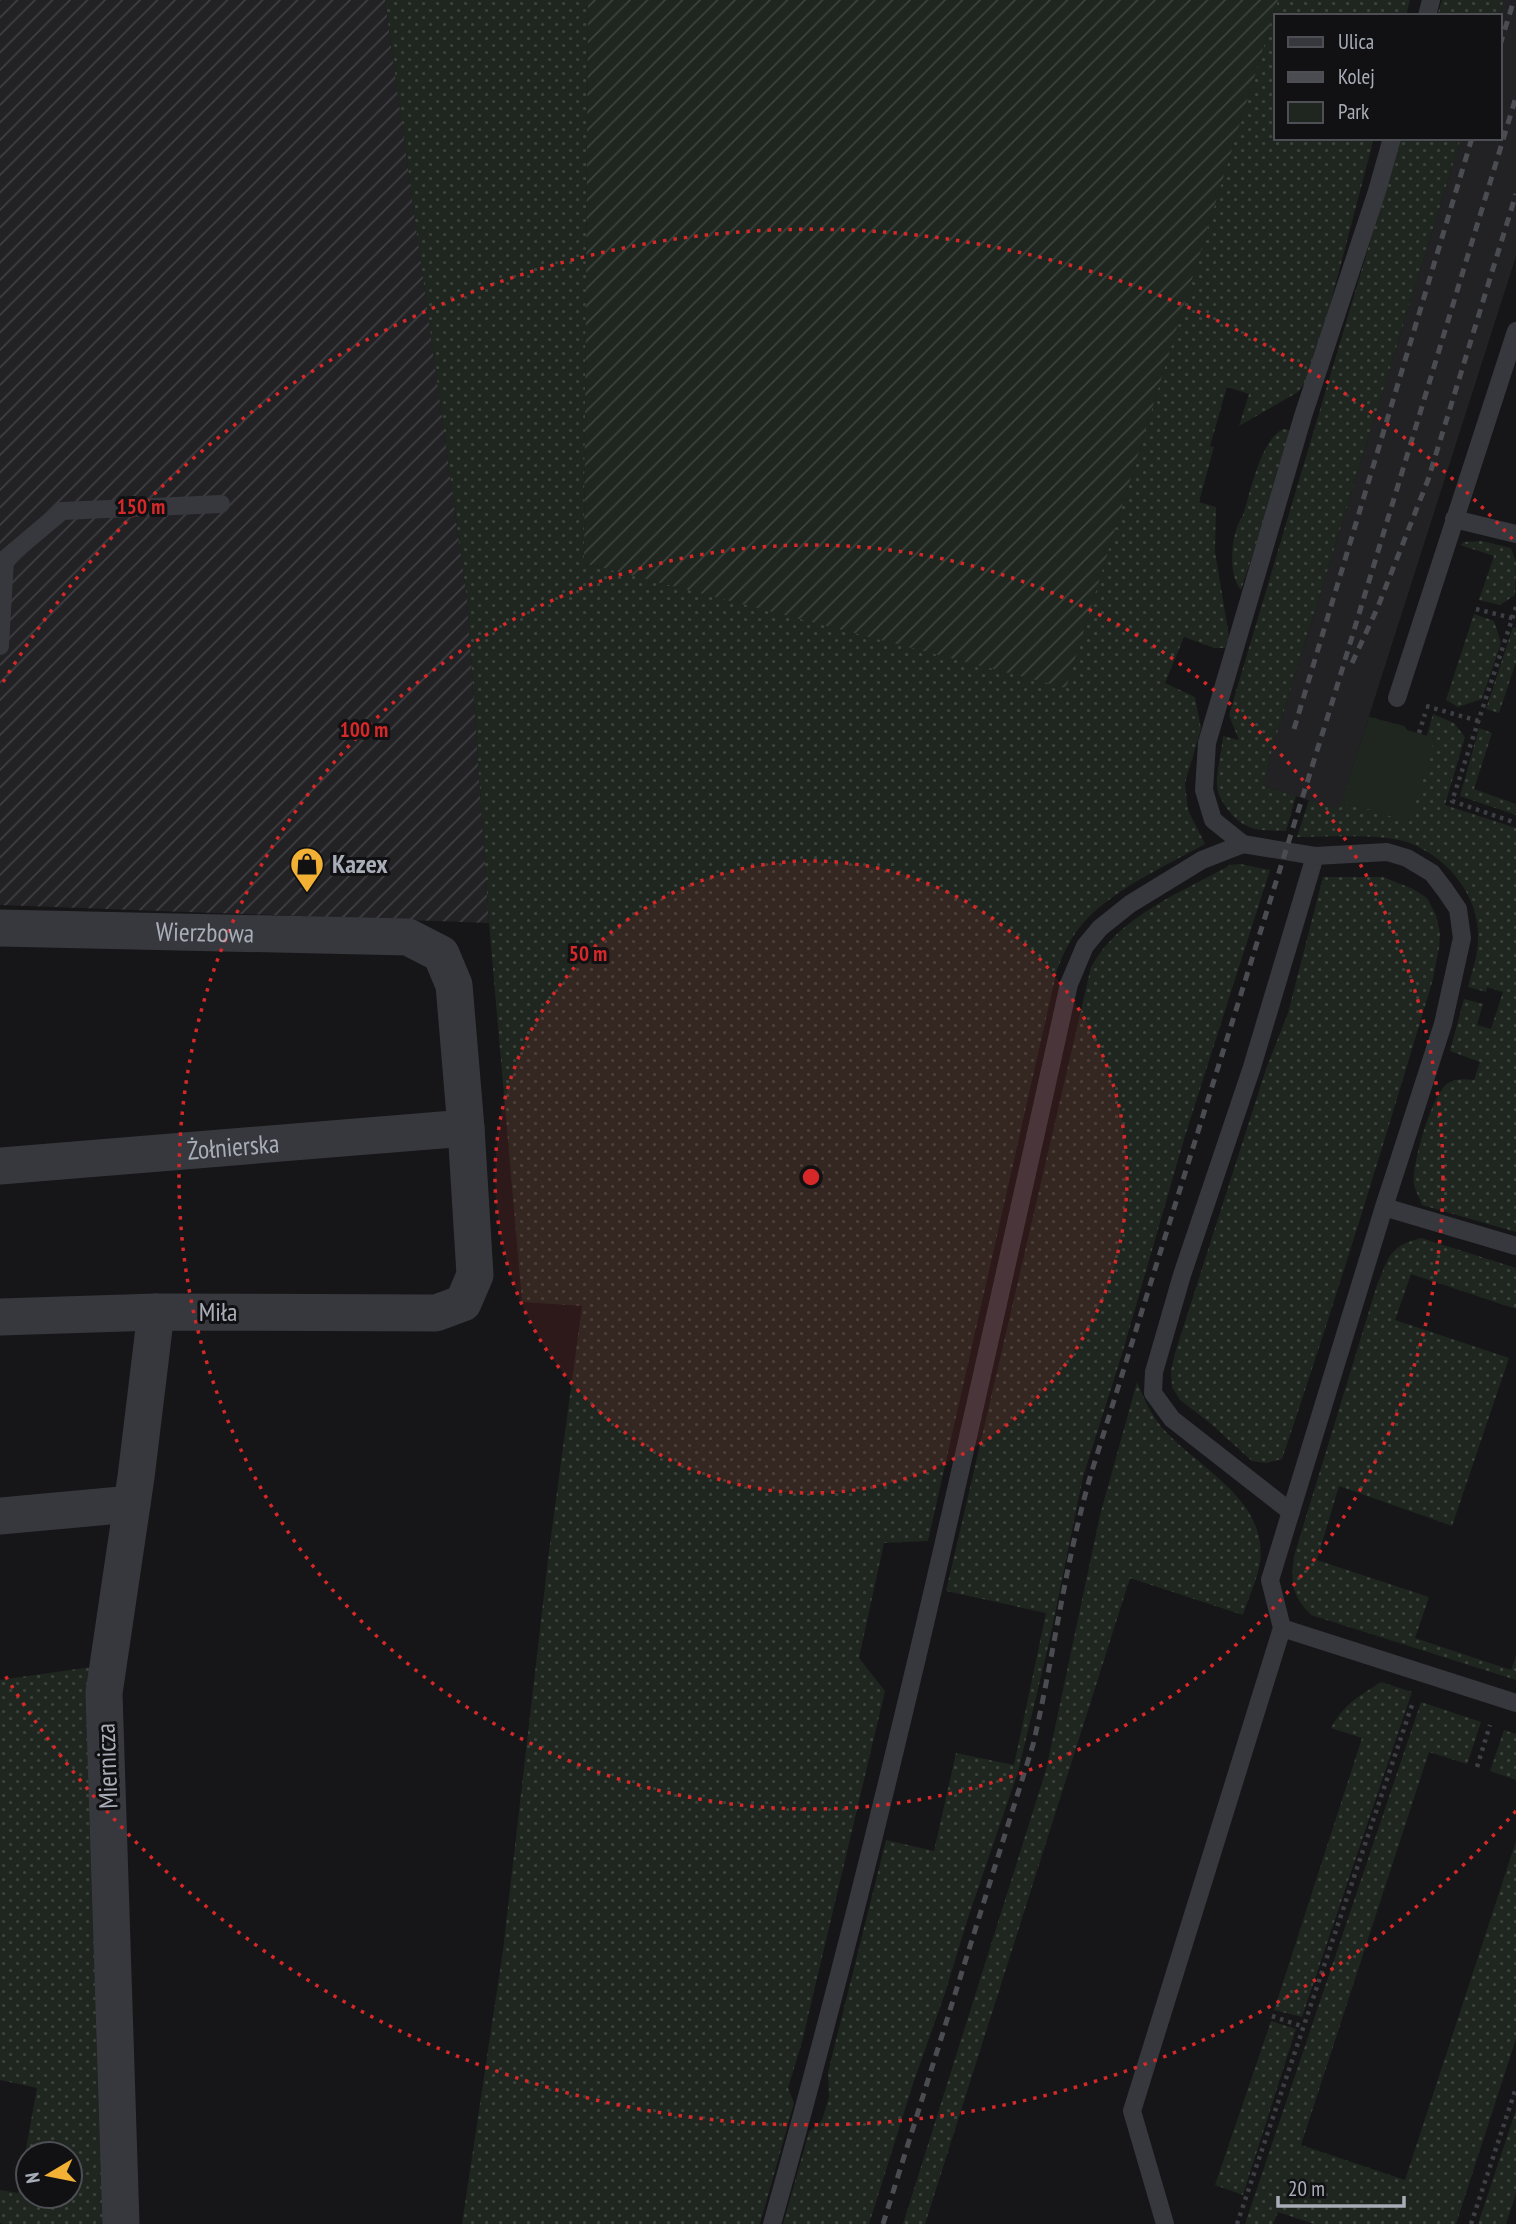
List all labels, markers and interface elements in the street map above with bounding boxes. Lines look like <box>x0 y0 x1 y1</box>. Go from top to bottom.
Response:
legend <box>1274 14 1502 140</box>
text: Ulica <box>1338 28 1374 55</box>
text: Kolej <box>1338 63 1375 90</box>
text: Park <box>1338 98 1369 125</box>
text: 150 m <box>117 493 165 520</box>
text: 100 m <box>340 716 388 743</box>
shop icon: Kazex <box>288 845 326 894</box>
place label: Kazex <box>332 847 388 880</box>
street label: Wierzbowa <box>155 914 255 950</box>
text: 50 m <box>569 940 607 967</box>
street label: Żołnierska <box>186 1126 280 1167</box>
centre of rings <box>799 1165 823 1189</box>
street label: Miła <box>199 1295 237 1328</box>
street label: Miernicza <box>89 1723 124 1809</box>
north arrow <box>14 2140 84 2210</box>
scale bar <box>1278 2164 1404 2208</box>
text: N <box>20 2171 45 2185</box>
text: 20 m <box>1288 2175 1325 2202</box>

